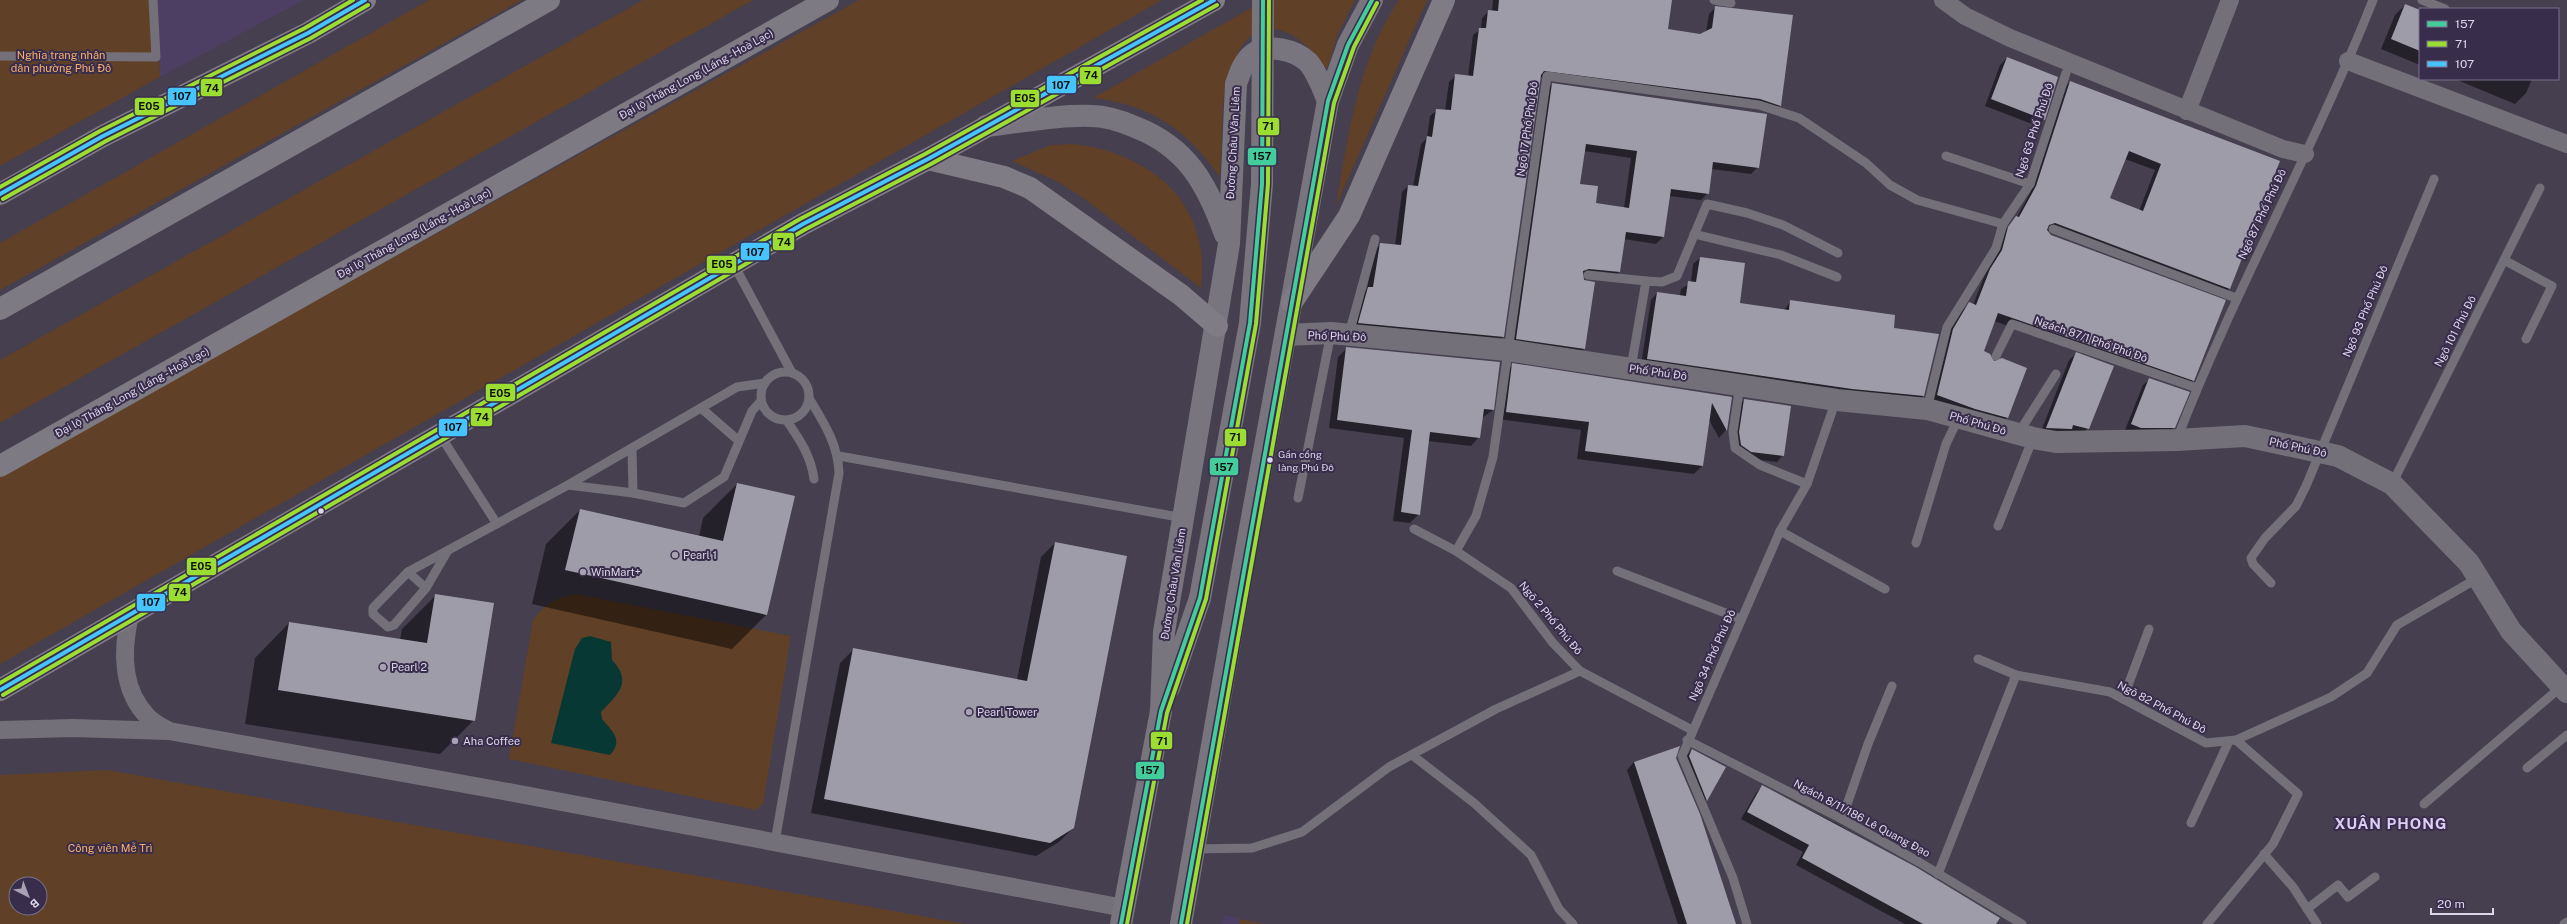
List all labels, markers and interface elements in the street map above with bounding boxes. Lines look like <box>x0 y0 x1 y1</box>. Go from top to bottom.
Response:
legend <box>2419 8 2559 80</box>
text: 157 <box>2455 17 2475 31</box>
street label: Đại lộ Thăng Long (Láng - Hoà Lạc) <box>617 27 775 121</box>
text: 71 <box>2455 37 2467 51</box>
park label: Nghĩa trang nhân dân phường Phú Đô <box>11 49 111 74</box>
text: 107 <box>2455 57 2474 71</box>
line badge: 74 <box>1079 66 1102 85</box>
text: 74 <box>1084 69 1098 81</box>
line badge: 107 <box>1046 75 1077 94</box>
line badge: 74 <box>200 78 223 97</box>
text: 107 <box>1052 79 1070 91</box>
street label: Ngõ 17 Phố Phú Đô <box>1514 81 1540 177</box>
street label: Ngõ 63 Phố Phú Đô <box>2013 81 2055 179</box>
text: 74 <box>205 82 219 94</box>
street label: Đường Châu Văn Liêm <box>1224 86 1242 200</box>
line badge: 107 <box>167 87 197 106</box>
line badge: E05 <box>1010 89 1040 108</box>
text: 107 <box>173 90 191 102</box>
text: E05 <box>1014 92 1036 104</box>
line badge: E05 <box>134 97 165 116</box>
text: E05 <box>138 100 160 112</box>
line badge: 71 <box>1257 117 1280 136</box>
text: 71 <box>1262 120 1274 132</box>
line badge: 157 <box>1247 147 1277 166</box>
text: 157 <box>1252 150 1272 162</box>
street label: Ngõ 87 Phố Phú Đô <box>2236 167 2288 261</box>
street label: Đại lộ Thăng Long (Láng - Hoà Lạc) <box>335 186 493 280</box>
line badge: 74 <box>772 232 795 251</box>
text: 74 <box>777 236 791 248</box>
line badge: 107 <box>740 242 770 261</box>
text: 107 <box>746 246 764 258</box>
line badge: E05 <box>706 255 737 274</box>
text: E05 <box>711 258 733 270</box>
street label: Ngõ 93 Phố Phú Đô <box>2340 263 2390 359</box>
street label: Ngõ 101 Phú Đô <box>2432 293 2478 369</box>
street label: Ngách 87/1 Phố Phú Đô <box>2033 314 2149 364</box>
street label: Phố Phú Đô <box>1308 329 1366 343</box>
street label: Đại lộ Thăng Long (Láng - Hoà Lạc) <box>53 345 211 439</box>
street label: Phố Phú Đô <box>1628 362 1688 382</box>
line badge: E05 <box>485 383 516 402</box>
text: E05 <box>489 387 511 399</box>
line badge: 74 <box>470 407 493 427</box>
street label: Phố Phú Đô <box>1948 409 2008 437</box>
text: 74 <box>475 411 489 423</box>
line badge: 107 <box>438 418 468 437</box>
text: 107 <box>444 421 462 433</box>
line badge: 71 <box>1224 428 1247 447</box>
text: 71 <box>1229 431 1241 443</box>
street label: Phố Phú Đô <box>2268 435 2328 459</box>
place label: Gần cổng làng Phú Đô <box>1278 448 1334 473</box>
marker: Gần cổng làng Phú Đô <box>1265 455 1275 465</box>
line badge: 157 <box>1209 457 1239 476</box>
text: 157 <box>1214 461 1234 473</box>
unlabelled marker <box>316 506 326 516</box>
street label: Đường Châu Văn Liêm <box>1158 527 1188 641</box>
place label: Pearl 1 <box>683 549 717 561</box>
marker: Pearl 1 <box>670 550 680 560</box>
line badge: E05 <box>186 557 217 576</box>
text: E05 <box>190 560 212 572</box>
place label: WinMart+ <box>591 566 641 578</box>
marker: WinMart+ <box>578 567 588 577</box>
street label: Ngõ 2 Phố Phú Đô <box>1517 579 1585 657</box>
line badge: 74 <box>168 583 191 602</box>
text: 74 <box>173 586 187 598</box>
line badge: 107 <box>136 593 166 612</box>
text: 107 <box>142 596 160 608</box>
street label: Ngõ 34 Phố Phú Đô <box>1686 607 1738 703</box>
place label: Pearl 2 <box>391 661 427 673</box>
marker: Pearl 2 <box>378 662 388 672</box>
street label: Ngõ 82 Phố Phú Đô <box>2116 679 2208 735</box>
place label: Pearl Tower <box>977 706 1037 718</box>
marker: Pearl Tower <box>964 707 974 717</box>
line badge: 71 <box>1150 731 1173 750</box>
place label: Aha Coffee <box>463 735 520 747</box>
text: 71 <box>1156 735 1168 747</box>
marker: Aha Coffee <box>450 736 460 746</box>
line badge: 157 <box>1135 761 1165 780</box>
text: 157 <box>1140 764 1160 776</box>
street label: Ngách 8/11/186 Lê Quang Đạo <box>1792 777 1932 859</box>
district label: XUÂN PHONG <box>2335 815 2447 832</box>
park label: Công viên Mễ Trì <box>68 842 152 854</box>
north arrow <box>8 876 48 916</box>
scale bar <box>2431 890 2493 916</box>
text: B <box>28 896 42 911</box>
text: 20 m <box>2437 897 2465 911</box>

